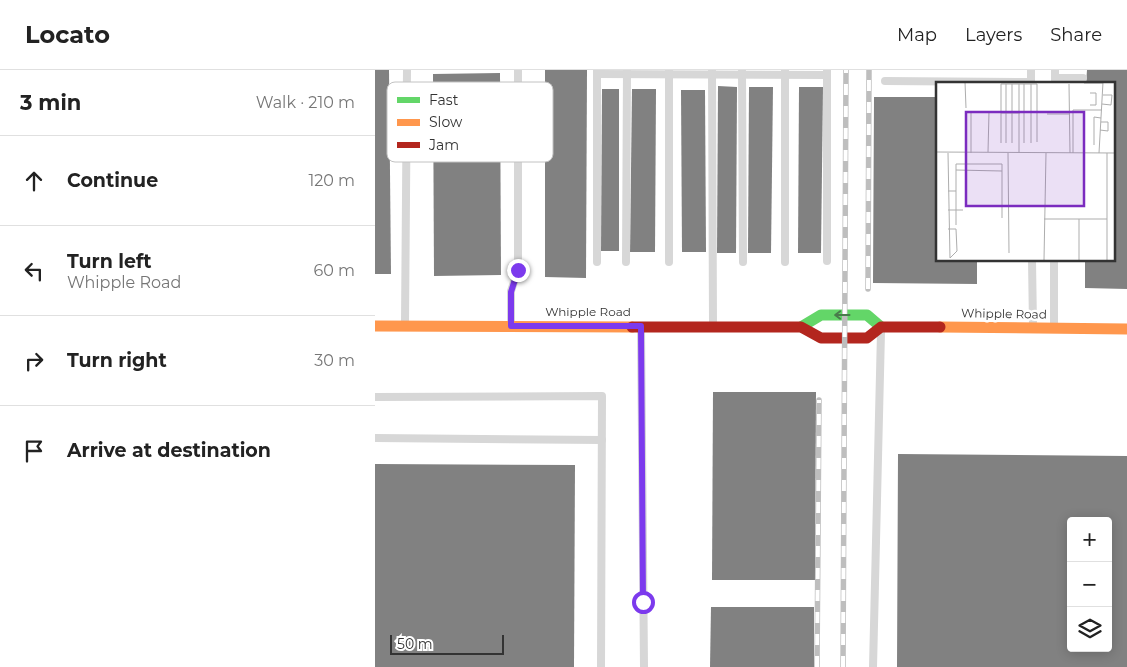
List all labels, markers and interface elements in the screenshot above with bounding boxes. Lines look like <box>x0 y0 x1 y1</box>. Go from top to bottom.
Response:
text: Locato <box>25 20 110 49</box>
text: Map <box>897 24 937 46</box>
text: Layers <box>965 24 1022 46</box>
text: Share <box>1050 24 1102 46</box>
legend <box>387 82 553 162</box>
inset map <box>936 82 1115 261</box>
text: 3 min <box>20 90 81 115</box>
text: Fast <box>429 91 459 109</box>
text: Walk · 210 m <box>256 93 355 112</box>
text: Slow <box>429 113 463 131</box>
text: Jam <box>428 136 459 154</box>
icon: ahead <box>20 167 48 195</box>
text: Continue <box>67 169 158 192</box>
text: 120 m <box>308 171 355 190</box>
text: Turn left <box>67 250 152 273</box>
icon: left <box>20 257 48 285</box>
route end <box>507 259 530 282</box>
text: 60 m <box>313 261 355 280</box>
text: Whipple Road <box>67 273 181 292</box>
street label: Whipple Road <box>545 304 631 319</box>
street label: Whipple Road <box>961 305 1047 322</box>
one-way arrow <box>834 310 850 320</box>
icon: right <box>20 347 48 375</box>
text: Turn right <box>67 349 167 372</box>
text: 30 m <box>314 351 355 370</box>
icon: arrive <box>20 437 48 465</box>
text: Arrive at destination <box>67 439 271 462</box>
map controls <box>1067 517 1112 652</box>
button: + <box>1067 517 1112 562</box>
button: − <box>1067 562 1112 607</box>
route start <box>632 591 655 614</box>
button: layers <box>1067 607 1112 652</box>
scale bar <box>390 632 504 655</box>
text: 50 m <box>397 635 433 653</box>

